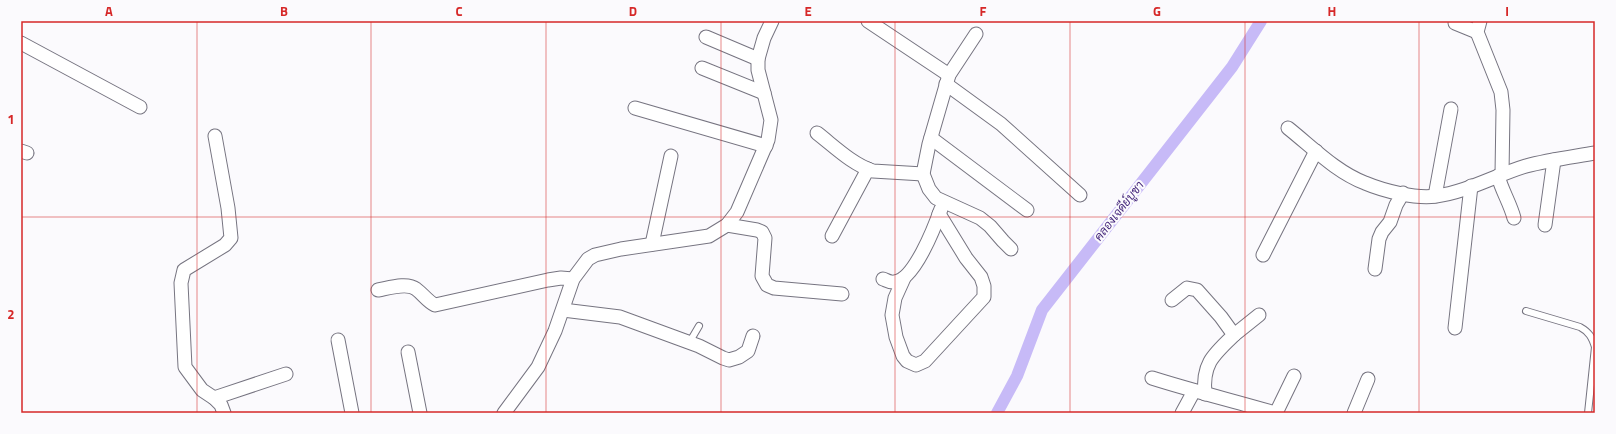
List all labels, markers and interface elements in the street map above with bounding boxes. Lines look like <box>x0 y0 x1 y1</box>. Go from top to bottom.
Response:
text: A <box>105 1 113 21</box>
text: B <box>280 1 288 21</box>
text: C <box>455 1 463 21</box>
text: D <box>629 1 637 21</box>
text: E <box>804 1 812 21</box>
text: F <box>980 1 987 21</box>
text: G <box>1153 1 1161 21</box>
text: H <box>1328 1 1336 21</box>
text: I <box>1505 1 1509 21</box>
text: 1 <box>7 109 15 129</box>
water label: คลองเจดีย์บูชา <box>1089 176 1148 245</box>
text: 2 <box>7 304 15 324</box>

